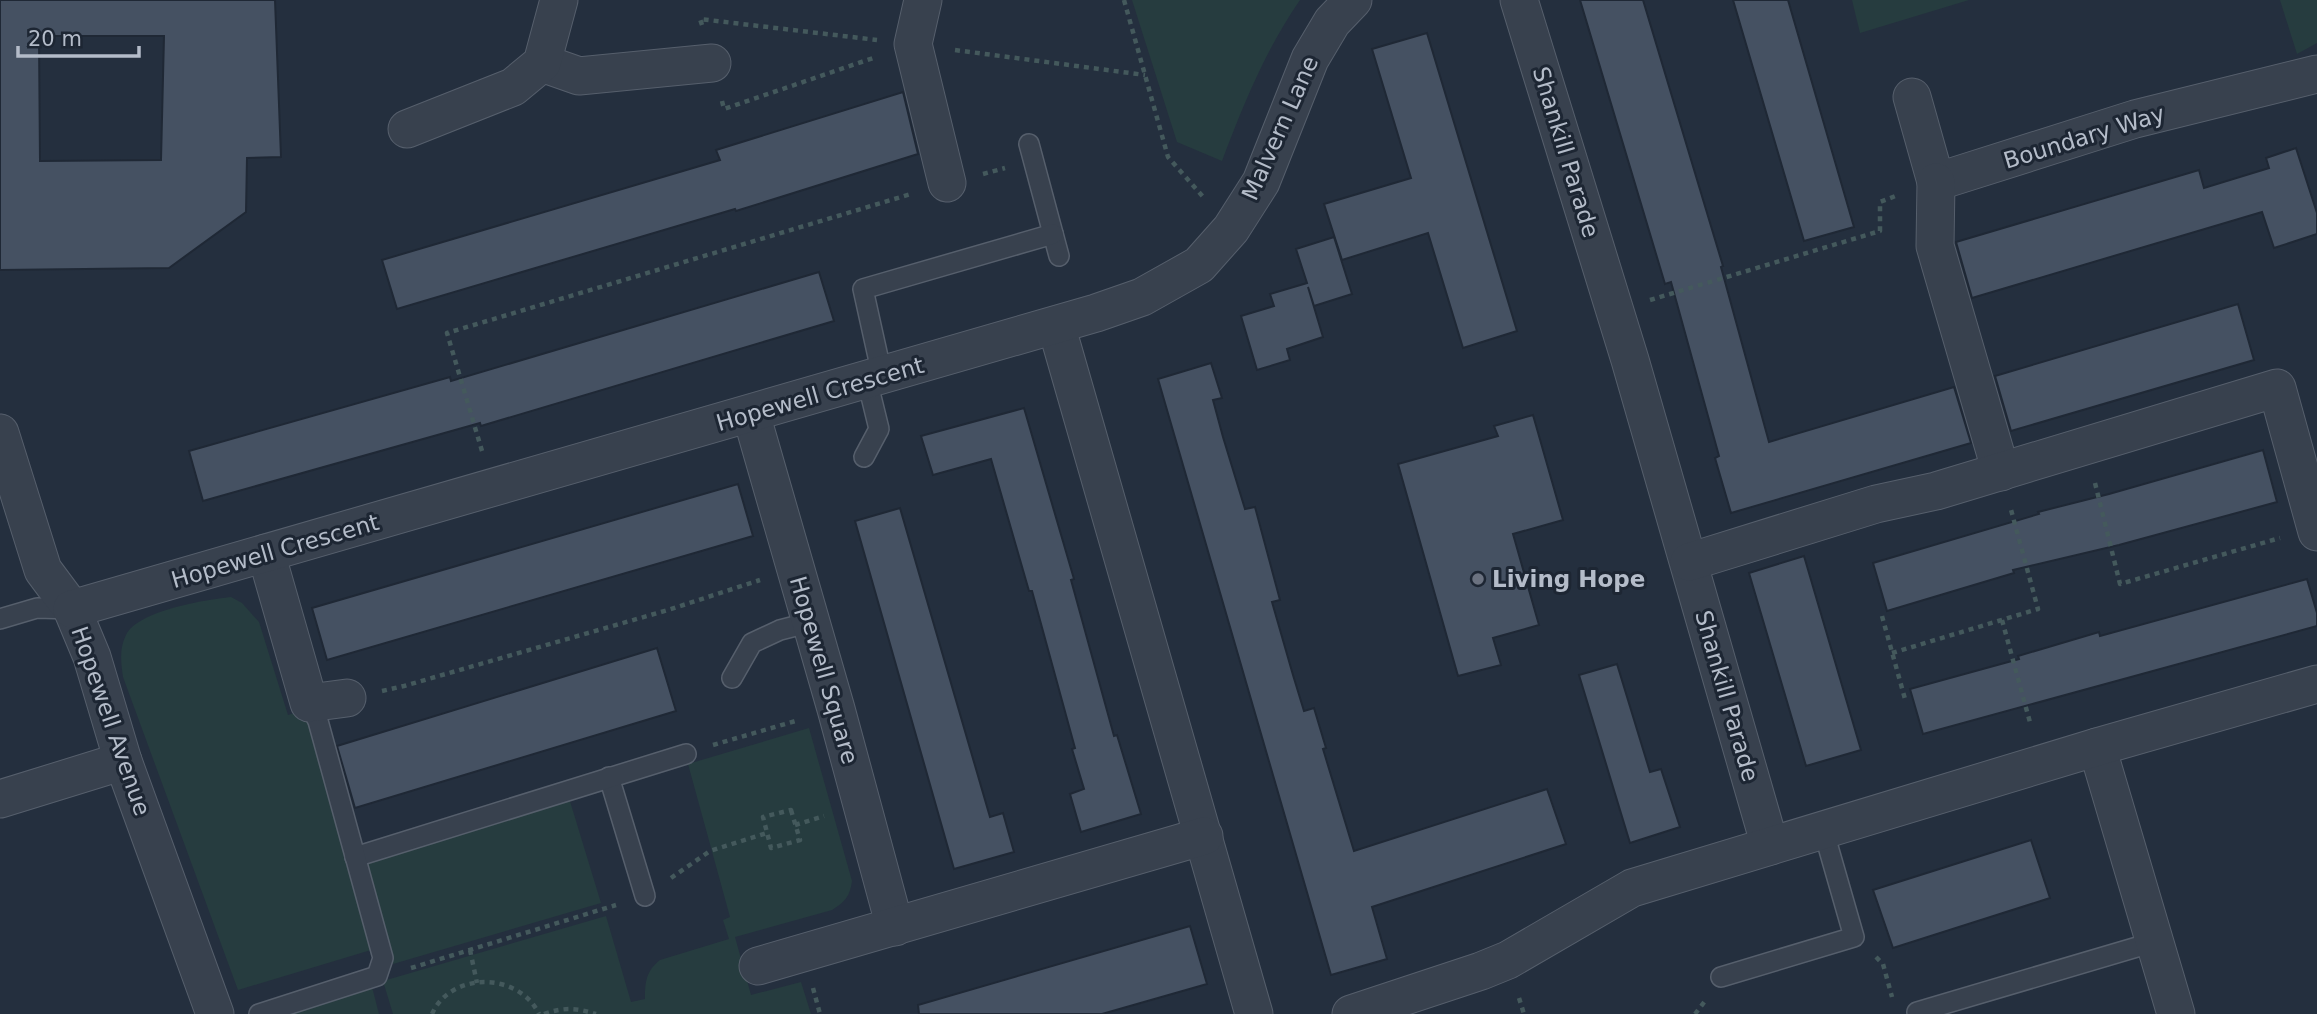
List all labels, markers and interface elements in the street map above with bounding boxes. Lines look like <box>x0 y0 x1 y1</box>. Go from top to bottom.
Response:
scale bar <box>18 14 138 58</box>
text: 20 m <box>28 27 82 51</box>
street label: Malvern Lane <box>1237 52 1323 204</box>
street label: Shankill Parade <box>1528 64 1604 240</box>
street label: Boundary Way <box>2000 100 2168 174</box>
street label: Hopewell Crescent <box>713 352 927 436</box>
street label: Hopewell Crescent <box>168 509 382 593</box>
place label: Living Hope <box>1492 566 1645 592</box>
marker: Living Hope <box>1470 571 1486 587</box>
street label: Hopewell Square <box>785 573 863 767</box>
street label: Shankill Parade <box>1690 607 1764 785</box>
street label: Hopewell Avenue <box>66 623 156 819</box>

